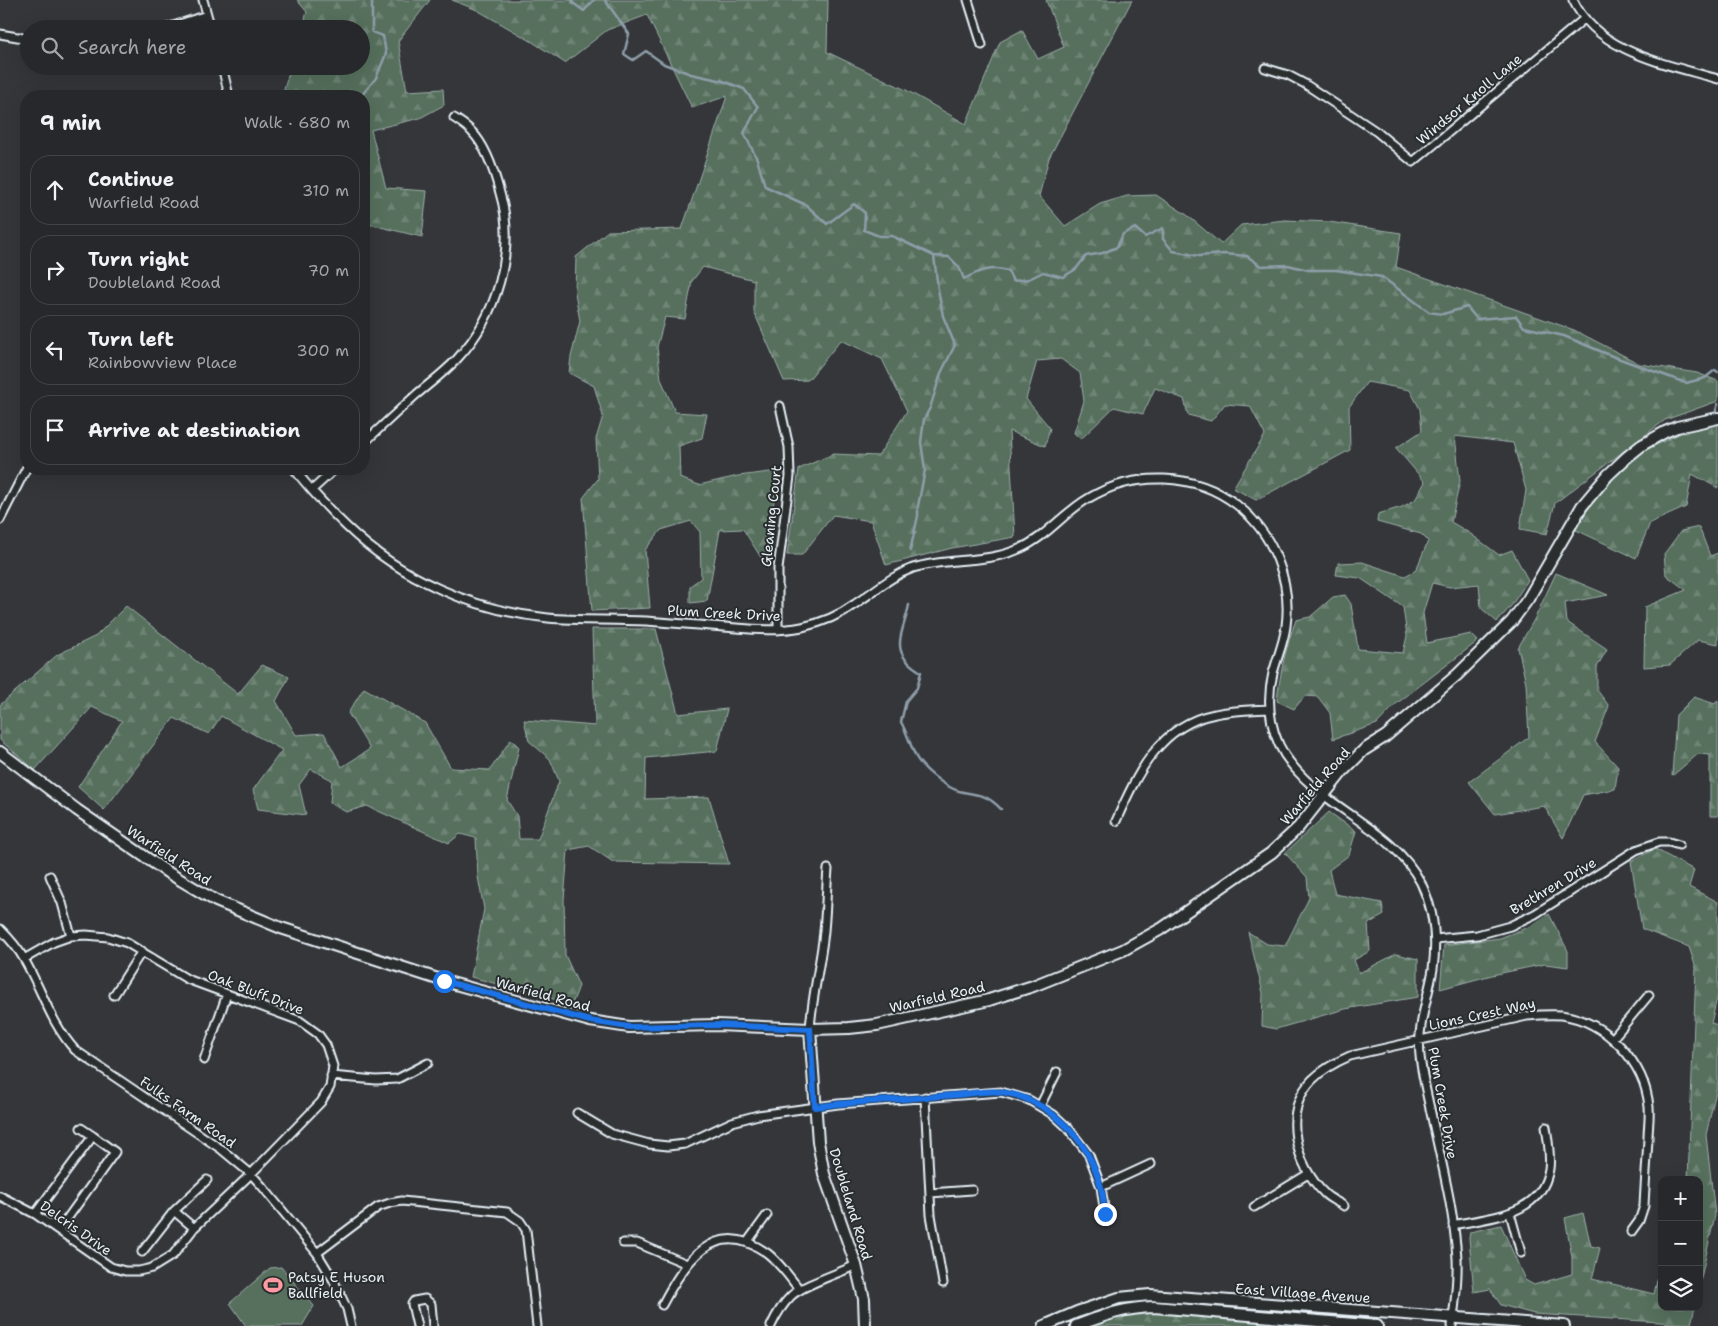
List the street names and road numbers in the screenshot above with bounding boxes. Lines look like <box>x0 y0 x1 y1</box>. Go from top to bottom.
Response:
street label: Windsor Knoll Lane <box>1413 50 1526 148</box>
street label: Gleaning Court <box>757 464 785 568</box>
street label: Plum Creek Drive <box>667 601 781 625</box>
street label: Warfield Road <box>1276 743 1354 829</box>
street label: Warfield Road <box>123 821 215 889</box>
street label: Brethren Drive <box>1507 853 1599 919</box>
street label: Oak Bluff Drive <box>205 965 307 1019</box>
street label: Warfield Road <box>494 973 592 1015</box>
street label: Warfield Road <box>888 977 987 1017</box>
street label: Lions Crest Way <box>1427 994 1537 1034</box>
street label: Plum Creek Drive <box>1424 1045 1462 1161</box>
street label: Fulks Farm Road <box>136 1072 240 1152</box>
street label: Doubleland Road <box>825 1146 877 1262</box>
street label: Delcris Drive <box>37 1197 115 1259</box>
street label: East Village Avenue <box>1235 1279 1371 1307</box>

